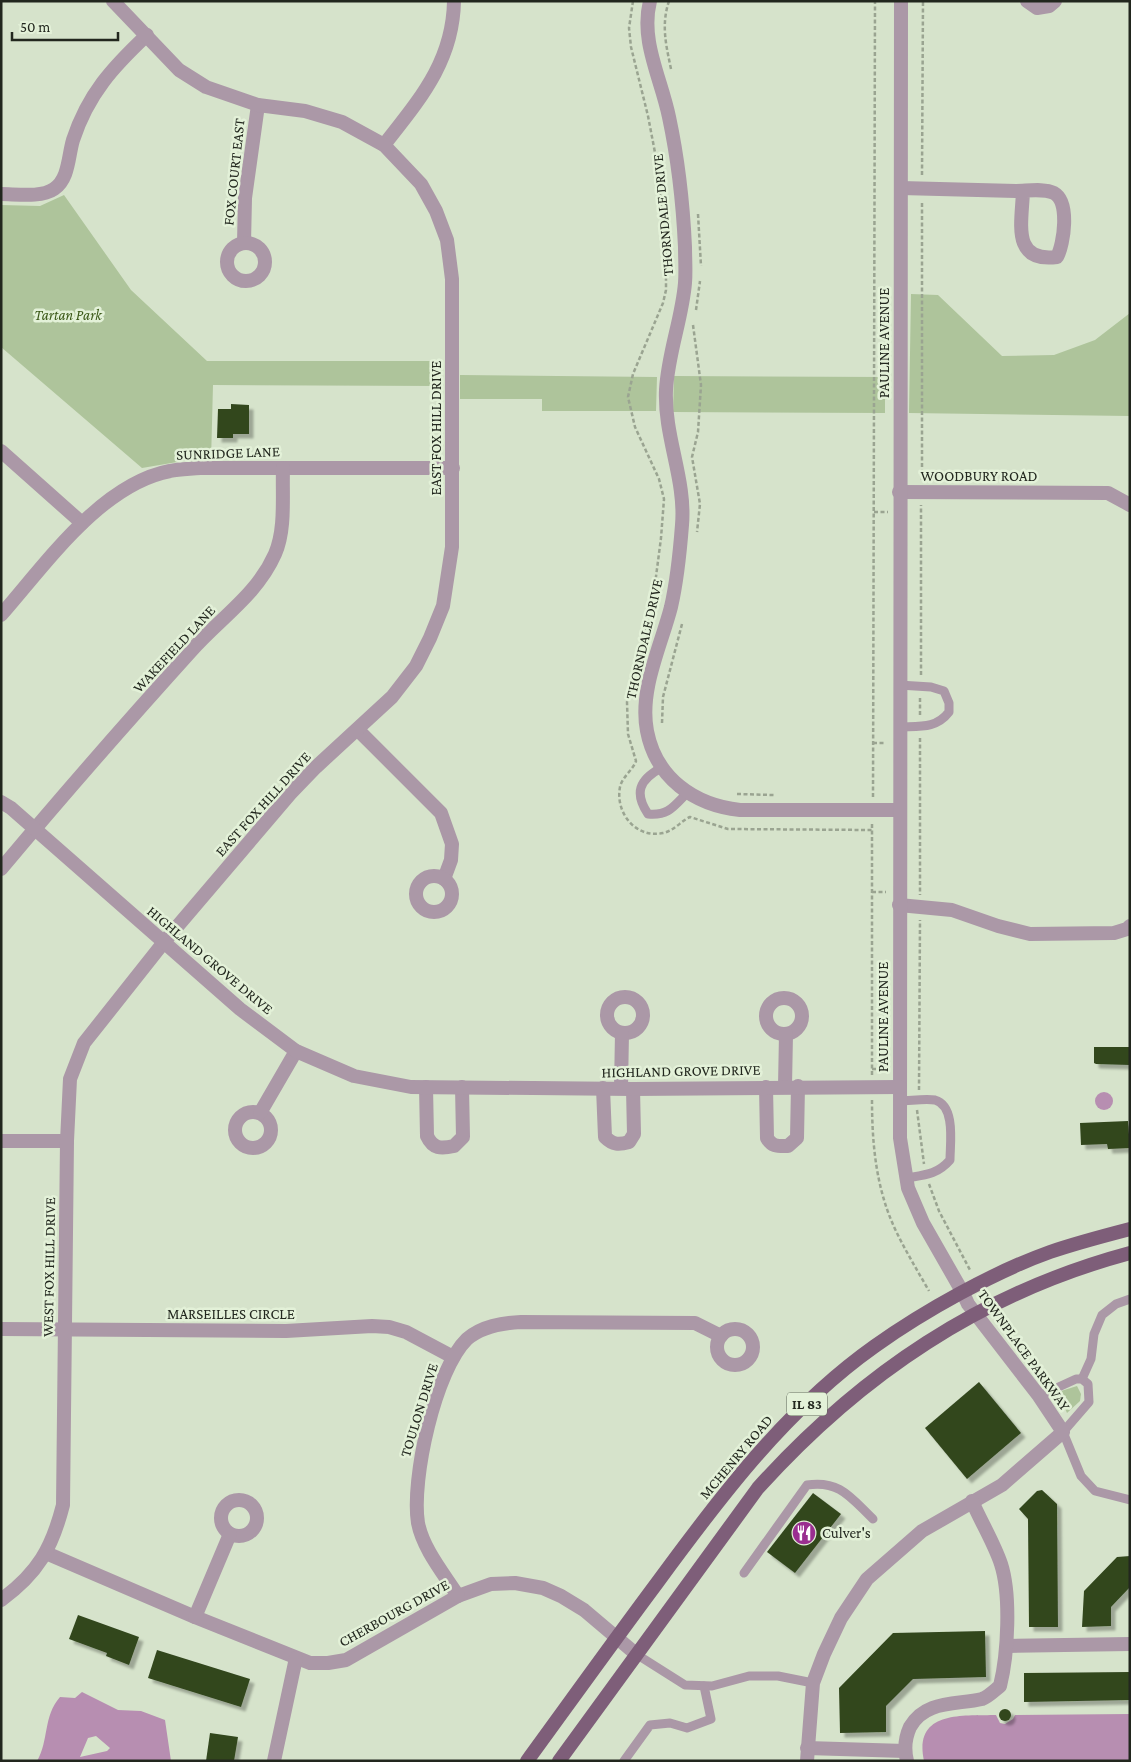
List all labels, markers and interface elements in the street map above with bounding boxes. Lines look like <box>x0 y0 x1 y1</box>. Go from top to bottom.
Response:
scale bar <box>12 10 119 42</box>
text: 50 m <box>20 19 50 35</box>
street label: FOX COURT EAST <box>220 118 248 226</box>
street label: THORNDALE DRIVE <box>650 153 676 277</box>
street label: PAULINE AVENUE <box>876 288 892 398</box>
park label: Tartan Park <box>34 307 103 323</box>
street label: EAST FOX HILL DRIVE <box>428 361 444 495</box>
street label: SUNRIDGE LANE <box>176 443 280 463</box>
street label: WOODBURY ROAD <box>921 468 1037 484</box>
street label: THORNDALE DRIVE <box>622 577 666 701</box>
street label: WAKEFIELD LANE <box>130 602 218 696</box>
street label: EAST FOX HILL DRIVE <box>212 749 314 859</box>
street label: HIGHLAND GROVE DRIVE <box>144 903 276 1017</box>
street label: PAULINE AVENUE <box>875 962 891 1072</box>
street label: HIGHLAND GROVE DRIVE <box>601 1062 761 1080</box>
street label: WEST FOX HILL DRIVE <box>40 1197 58 1337</box>
street label: TOWNPLACE PARKWAY <box>975 1286 1073 1414</box>
street label: MARSEILLES CIRCLE <box>167 1306 295 1322</box>
street label: TOULON DRIVE <box>397 1361 441 1459</box>
road number: IL 83 <box>787 1392 827 1416</box>
street label: MCHENRY ROAD <box>696 1412 776 1502</box>
restaurant icon: Culver's <box>791 1520 817 1546</box>
place label: Culver's <box>822 1525 871 1541</box>
street label: CHERBOURG DRIVE <box>336 1576 452 1650</box>

